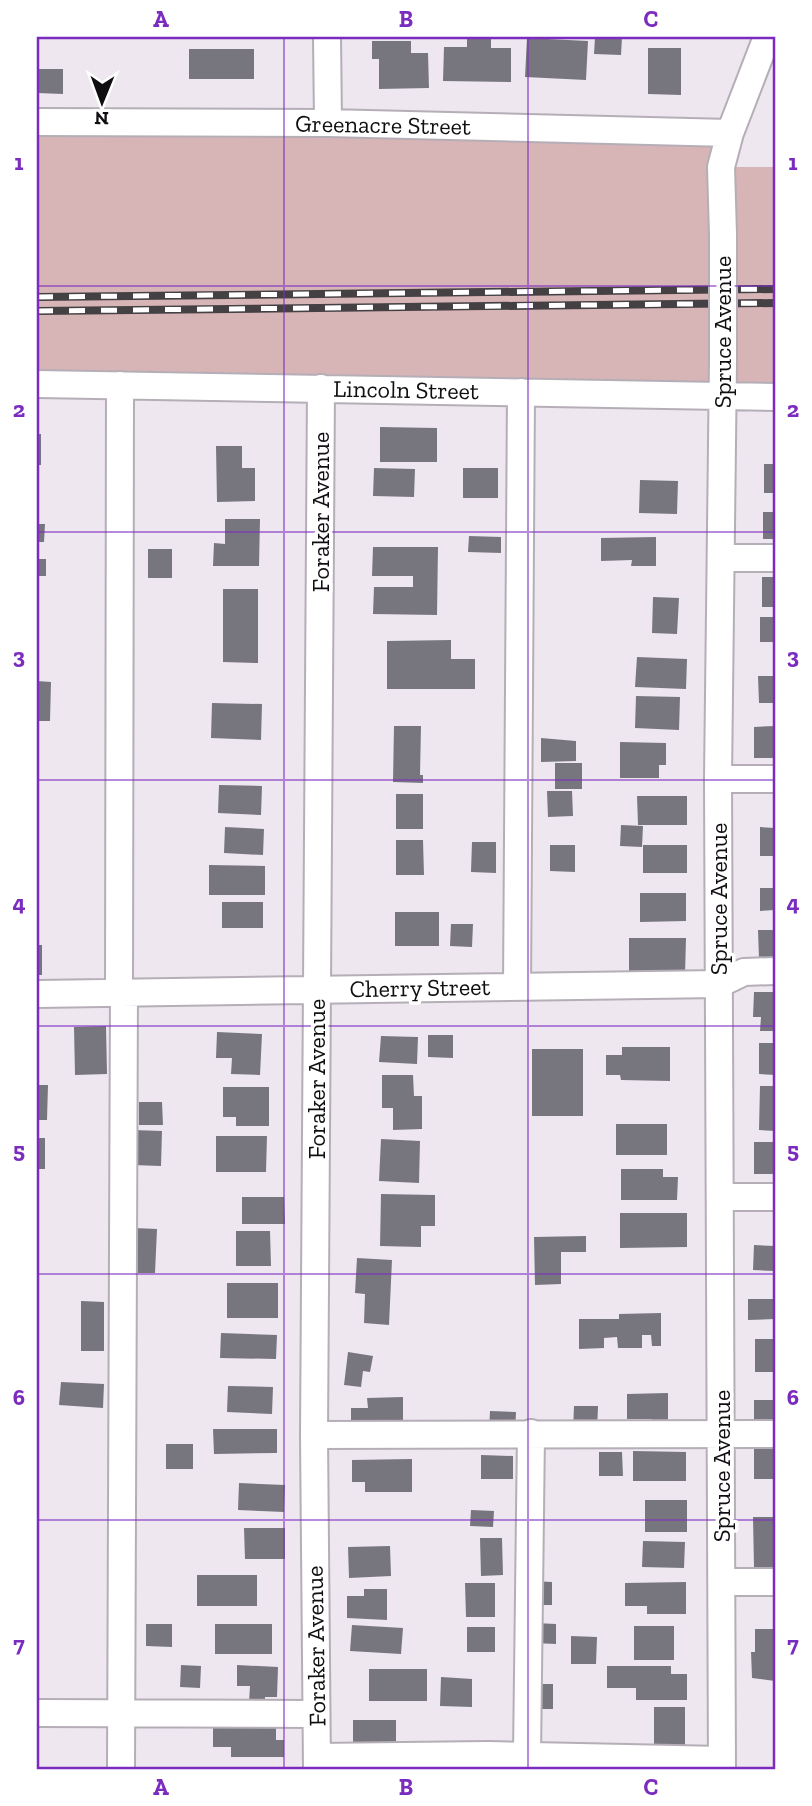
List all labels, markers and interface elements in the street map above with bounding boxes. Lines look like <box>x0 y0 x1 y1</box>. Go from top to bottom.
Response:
text: A <box>153 5 169 33</box>
text: B <box>399 5 413 33</box>
text: C <box>644 5 658 33</box>
north arrow <box>66 66 136 136</box>
text: N <box>94 107 109 130</box>
street label: Greenacre Street <box>295 108 471 141</box>
text: 1 <box>14 148 24 176</box>
text: 1 <box>788 148 798 176</box>
street label: Spruce Avenue <box>708 256 737 408</box>
street label: Lincoln Street <box>333 374 479 405</box>
text: 2 <box>13 395 25 423</box>
text: 2 <box>787 395 799 423</box>
street label: Foraker Avenue <box>306 432 335 592</box>
text: 3 <box>13 642 25 670</box>
text: 3 <box>787 642 799 670</box>
street label: Spruce Avenue <box>704 823 733 975</box>
text: 4 <box>12 889 26 917</box>
text: 4 <box>786 889 800 917</box>
street label: Cherry Street <box>349 972 491 1003</box>
street label: Foraker Avenue <box>302 999 331 1159</box>
text: 5 <box>13 1136 25 1164</box>
text: 5 <box>787 1136 799 1164</box>
text: 6 <box>13 1383 25 1411</box>
text: 6 <box>787 1383 799 1411</box>
street label: Spruce Avenue <box>707 1390 736 1542</box>
street label: Foraker Avenue <box>300 1565 331 1727</box>
text: 7 <box>13 1630 25 1658</box>
text: 7 <box>787 1630 799 1658</box>
text: A <box>153 1773 169 1801</box>
text: B <box>399 1773 413 1801</box>
text: C <box>644 1773 658 1801</box>

